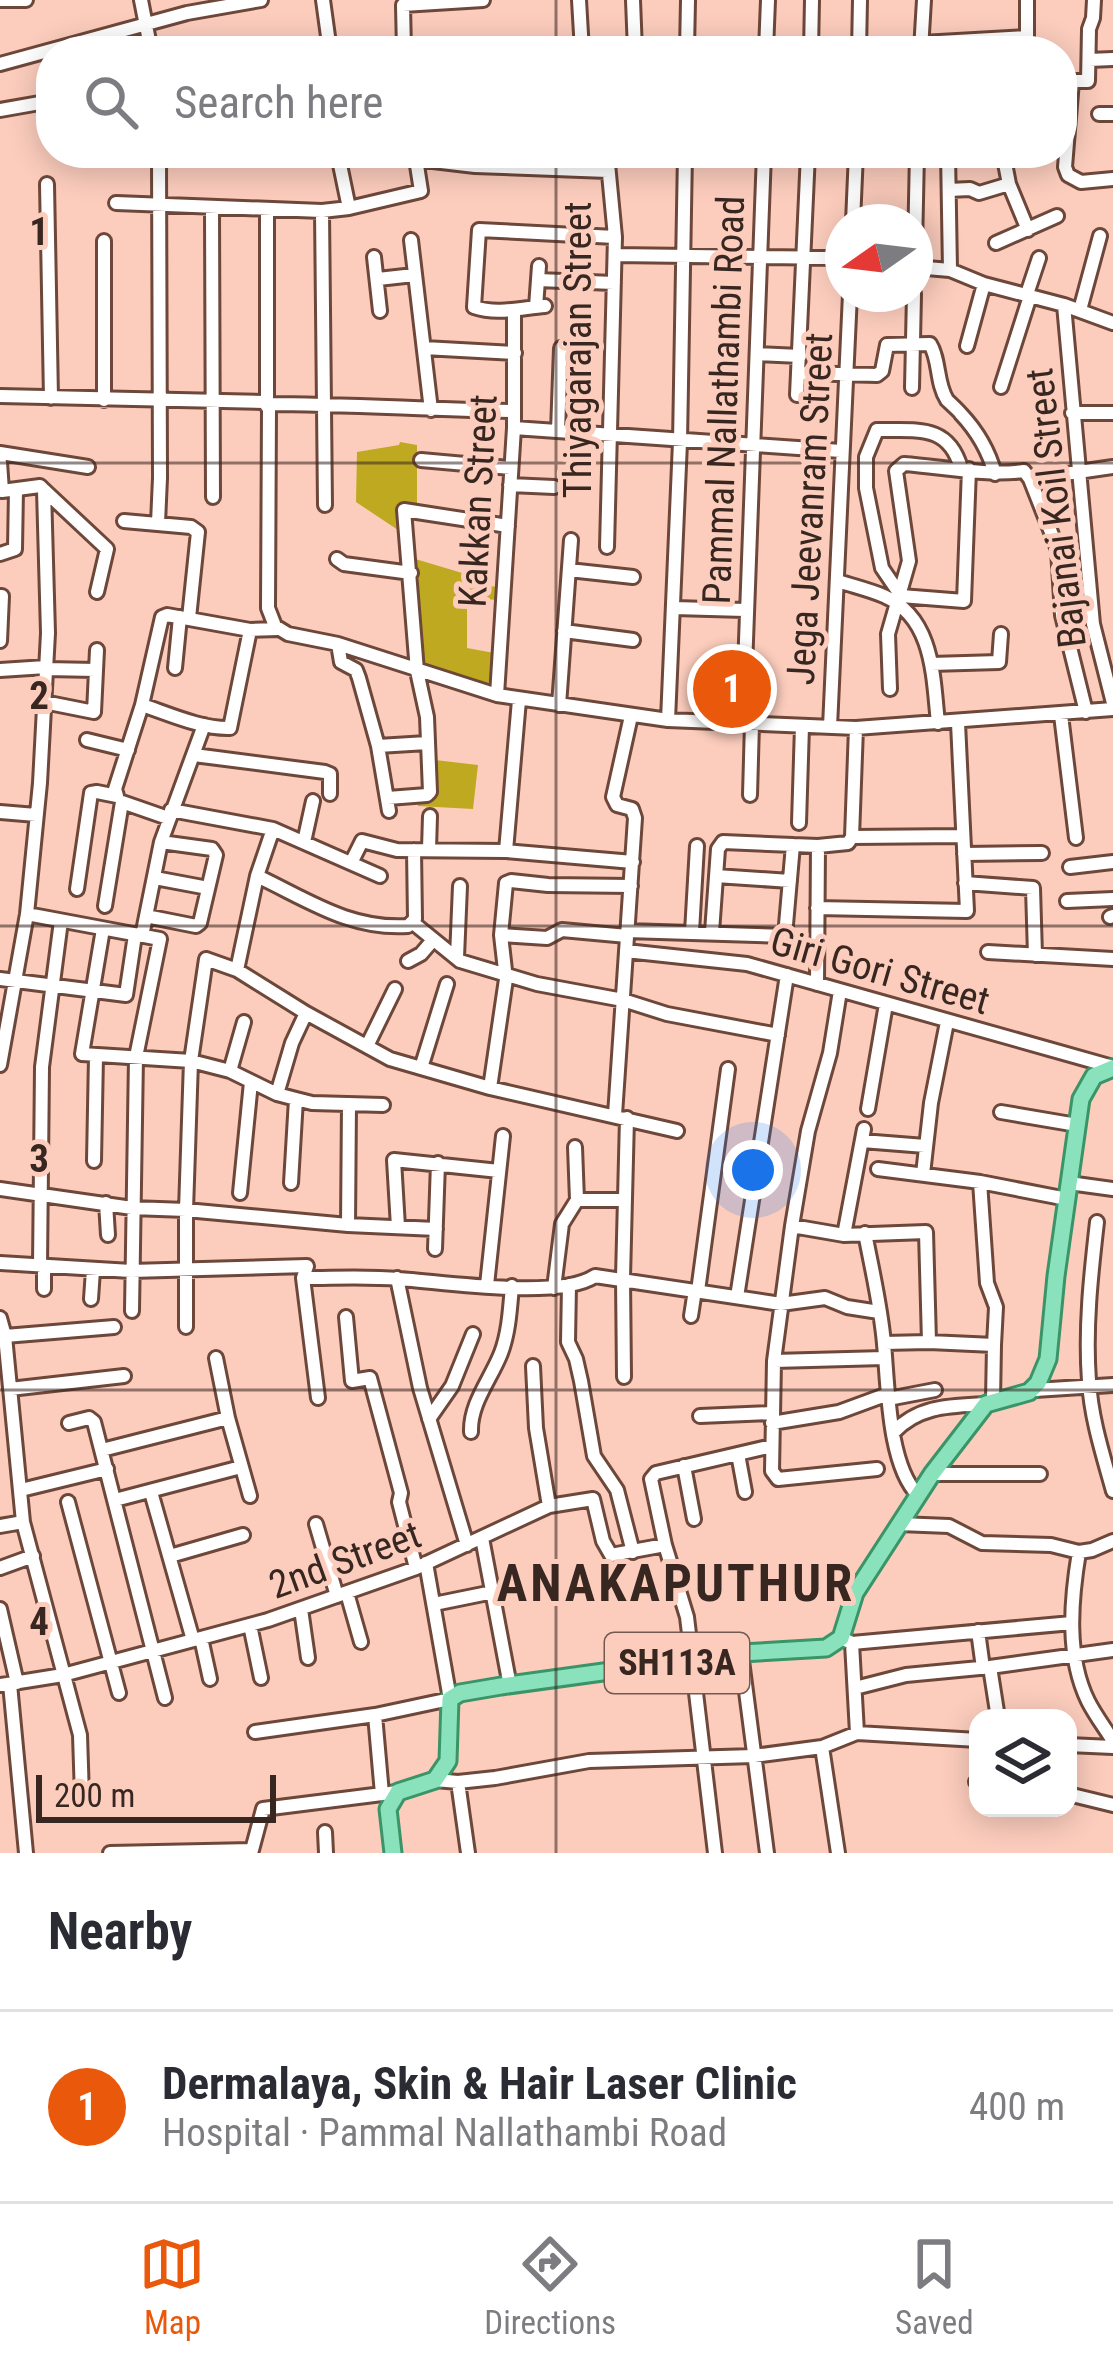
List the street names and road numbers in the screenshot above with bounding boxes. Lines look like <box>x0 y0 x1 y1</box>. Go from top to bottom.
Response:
street label: Pammal Nallathambi Road <box>694 195 754 605</box>
street label: Thiyagarajan Street <box>555 201 601 499</box>
street label: Jega Jeevanram Street <box>778 332 842 686</box>
street label: Bajanai Koil Street <box>1016 366 1096 650</box>
street label: Kakkan Street <box>449 393 507 609</box>
street label: Giri Gori Street <box>765 918 995 1024</box>
street label: 2nd Street <box>263 1511 427 1609</box>
road number: SH113A <box>605 1633 749 1693</box>

